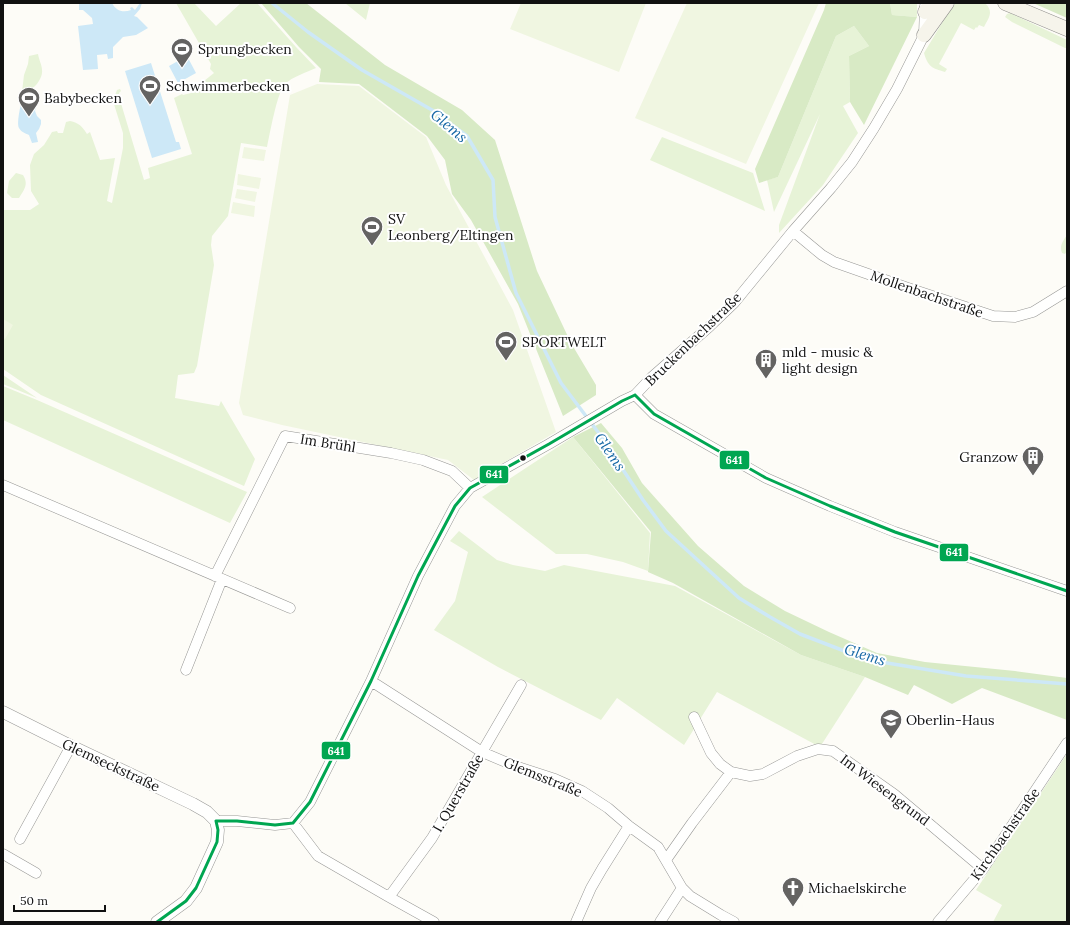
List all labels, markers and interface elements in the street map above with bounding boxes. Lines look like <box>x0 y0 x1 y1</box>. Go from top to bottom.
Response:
sports icon: Sprungbecken <box>169 36 195 69</box>
place label: Sprungbecken <box>198 40 292 58</box>
sports icon: Schwimmerbecken <box>137 73 163 106</box>
place label: Schwimmerbecken <box>166 77 291 95</box>
sports icon: Babybecken <box>16 85 42 118</box>
place label: Babybecken <box>44 89 122 107</box>
water label: Glems <box>427 105 472 146</box>
place label: SV Leonberg/Eltingen <box>388 210 514 244</box>
sports icon: SV Leonberg/Eltingen <box>359 214 385 247</box>
street label: Mollenbachstraße <box>868 266 986 322</box>
street label: Bruckenbachstraße <box>641 288 745 390</box>
sports icon: SPORTWELT <box>493 329 519 362</box>
place label: SPORTWELT <box>522 333 606 351</box>
place label: mld - music & light design <box>782 343 873 377</box>
building icon: mld - music & light design <box>753 347 779 380</box>
water label: Glems <box>591 429 630 474</box>
street label: Im Brühl <box>299 430 357 456</box>
building icon: Granzow <box>1020 444 1046 477</box>
place label: Granzow <box>959 448 1019 466</box>
line badge: 641 <box>719 450 750 470</box>
unlabelled marker <box>518 453 528 463</box>
text: 641 <box>726 453 743 467</box>
line badge: 641 <box>479 465 509 484</box>
text: 641 <box>486 467 503 481</box>
line badge: 641 <box>939 543 969 562</box>
text: 641 <box>946 545 963 559</box>
water label: Glems <box>842 639 888 670</box>
school or university icon: Oberlin-Haus <box>878 707 904 740</box>
place label: Oberlin-Haus <box>906 711 995 729</box>
street label: Glemseckstraße <box>59 734 163 796</box>
line badge: 641 <box>321 741 351 760</box>
text: 641 <box>328 744 345 758</box>
street label: I. Querstraße <box>428 750 488 835</box>
street label: Im Wiesengrund <box>837 750 933 830</box>
street label: Glemsstraße <box>501 753 585 801</box>
street label: Kirchbachstraße <box>966 784 1044 884</box>
church icon: Michaelskirche <box>780 875 806 908</box>
place label: Michaelskirche <box>808 879 907 897</box>
scale bar <box>14 887 105 913</box>
text: 50 m <box>20 893 48 908</box>

